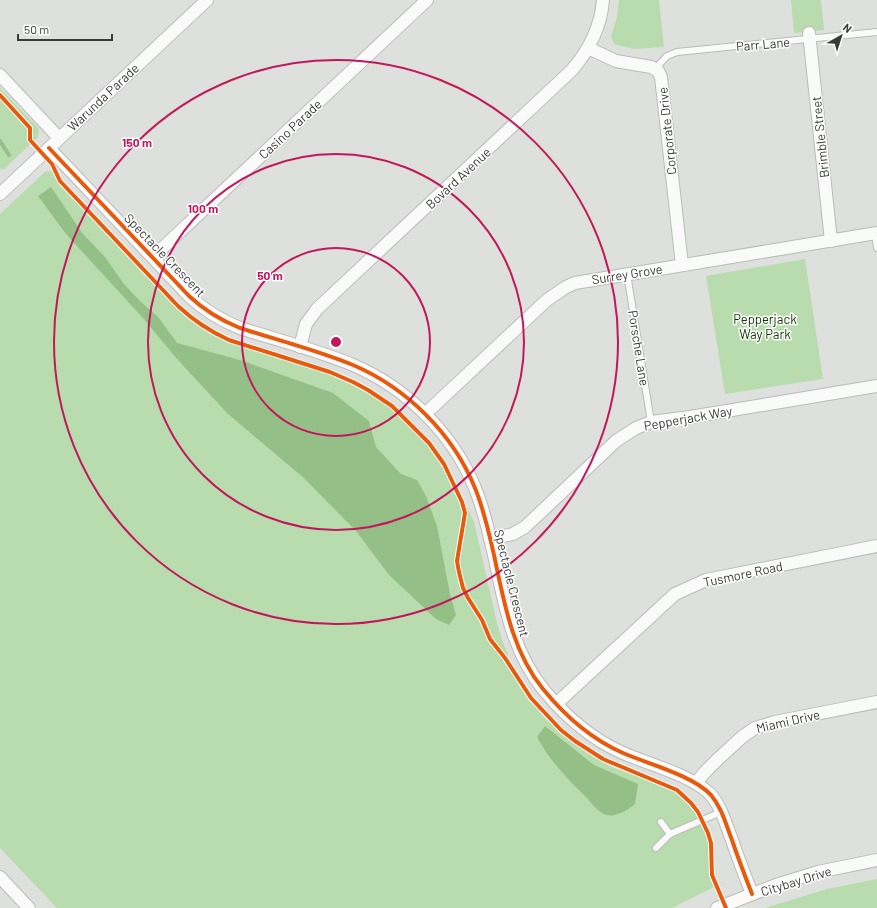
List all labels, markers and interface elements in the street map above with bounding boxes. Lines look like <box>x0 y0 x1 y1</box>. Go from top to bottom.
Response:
scale bar <box>18 16 112 42</box>
north arrow <box>821 16 861 56</box>
text: N <box>841 20 855 35</box>
text: 50 m <box>24 22 49 36</box>
street label: Parr Lane <box>735 34 791 54</box>
street label: Warunda Parade <box>64 60 142 134</box>
street label: Corporate Drive <box>654 86 680 176</box>
street label: Brimble Street <box>808 95 832 179</box>
street label: Casino Parade <box>255 96 325 162</box>
text: 150 m <box>122 135 152 149</box>
street label: Bovard Avenue <box>422 144 494 212</box>
text: 100 m <box>188 201 218 215</box>
street label: Spectacle Crescent <box>121 210 209 300</box>
street label: Surrey Grove <box>590 260 664 288</box>
text: 50 m <box>257 268 283 282</box>
street label: Porsche Lane <box>625 309 653 387</box>
park label: Pepperjack Way Park <box>733 311 797 342</box>
centre of rings <box>329 335 343 349</box>
street label: Pepperjack Way <box>643 402 733 434</box>
street label: Spectacle Crescent <box>491 528 533 638</box>
street label: Tusmore Road <box>702 558 784 590</box>
street label: Miami Drive <box>755 706 821 736</box>
street label: Citybay Drive <box>759 863 833 899</box>

